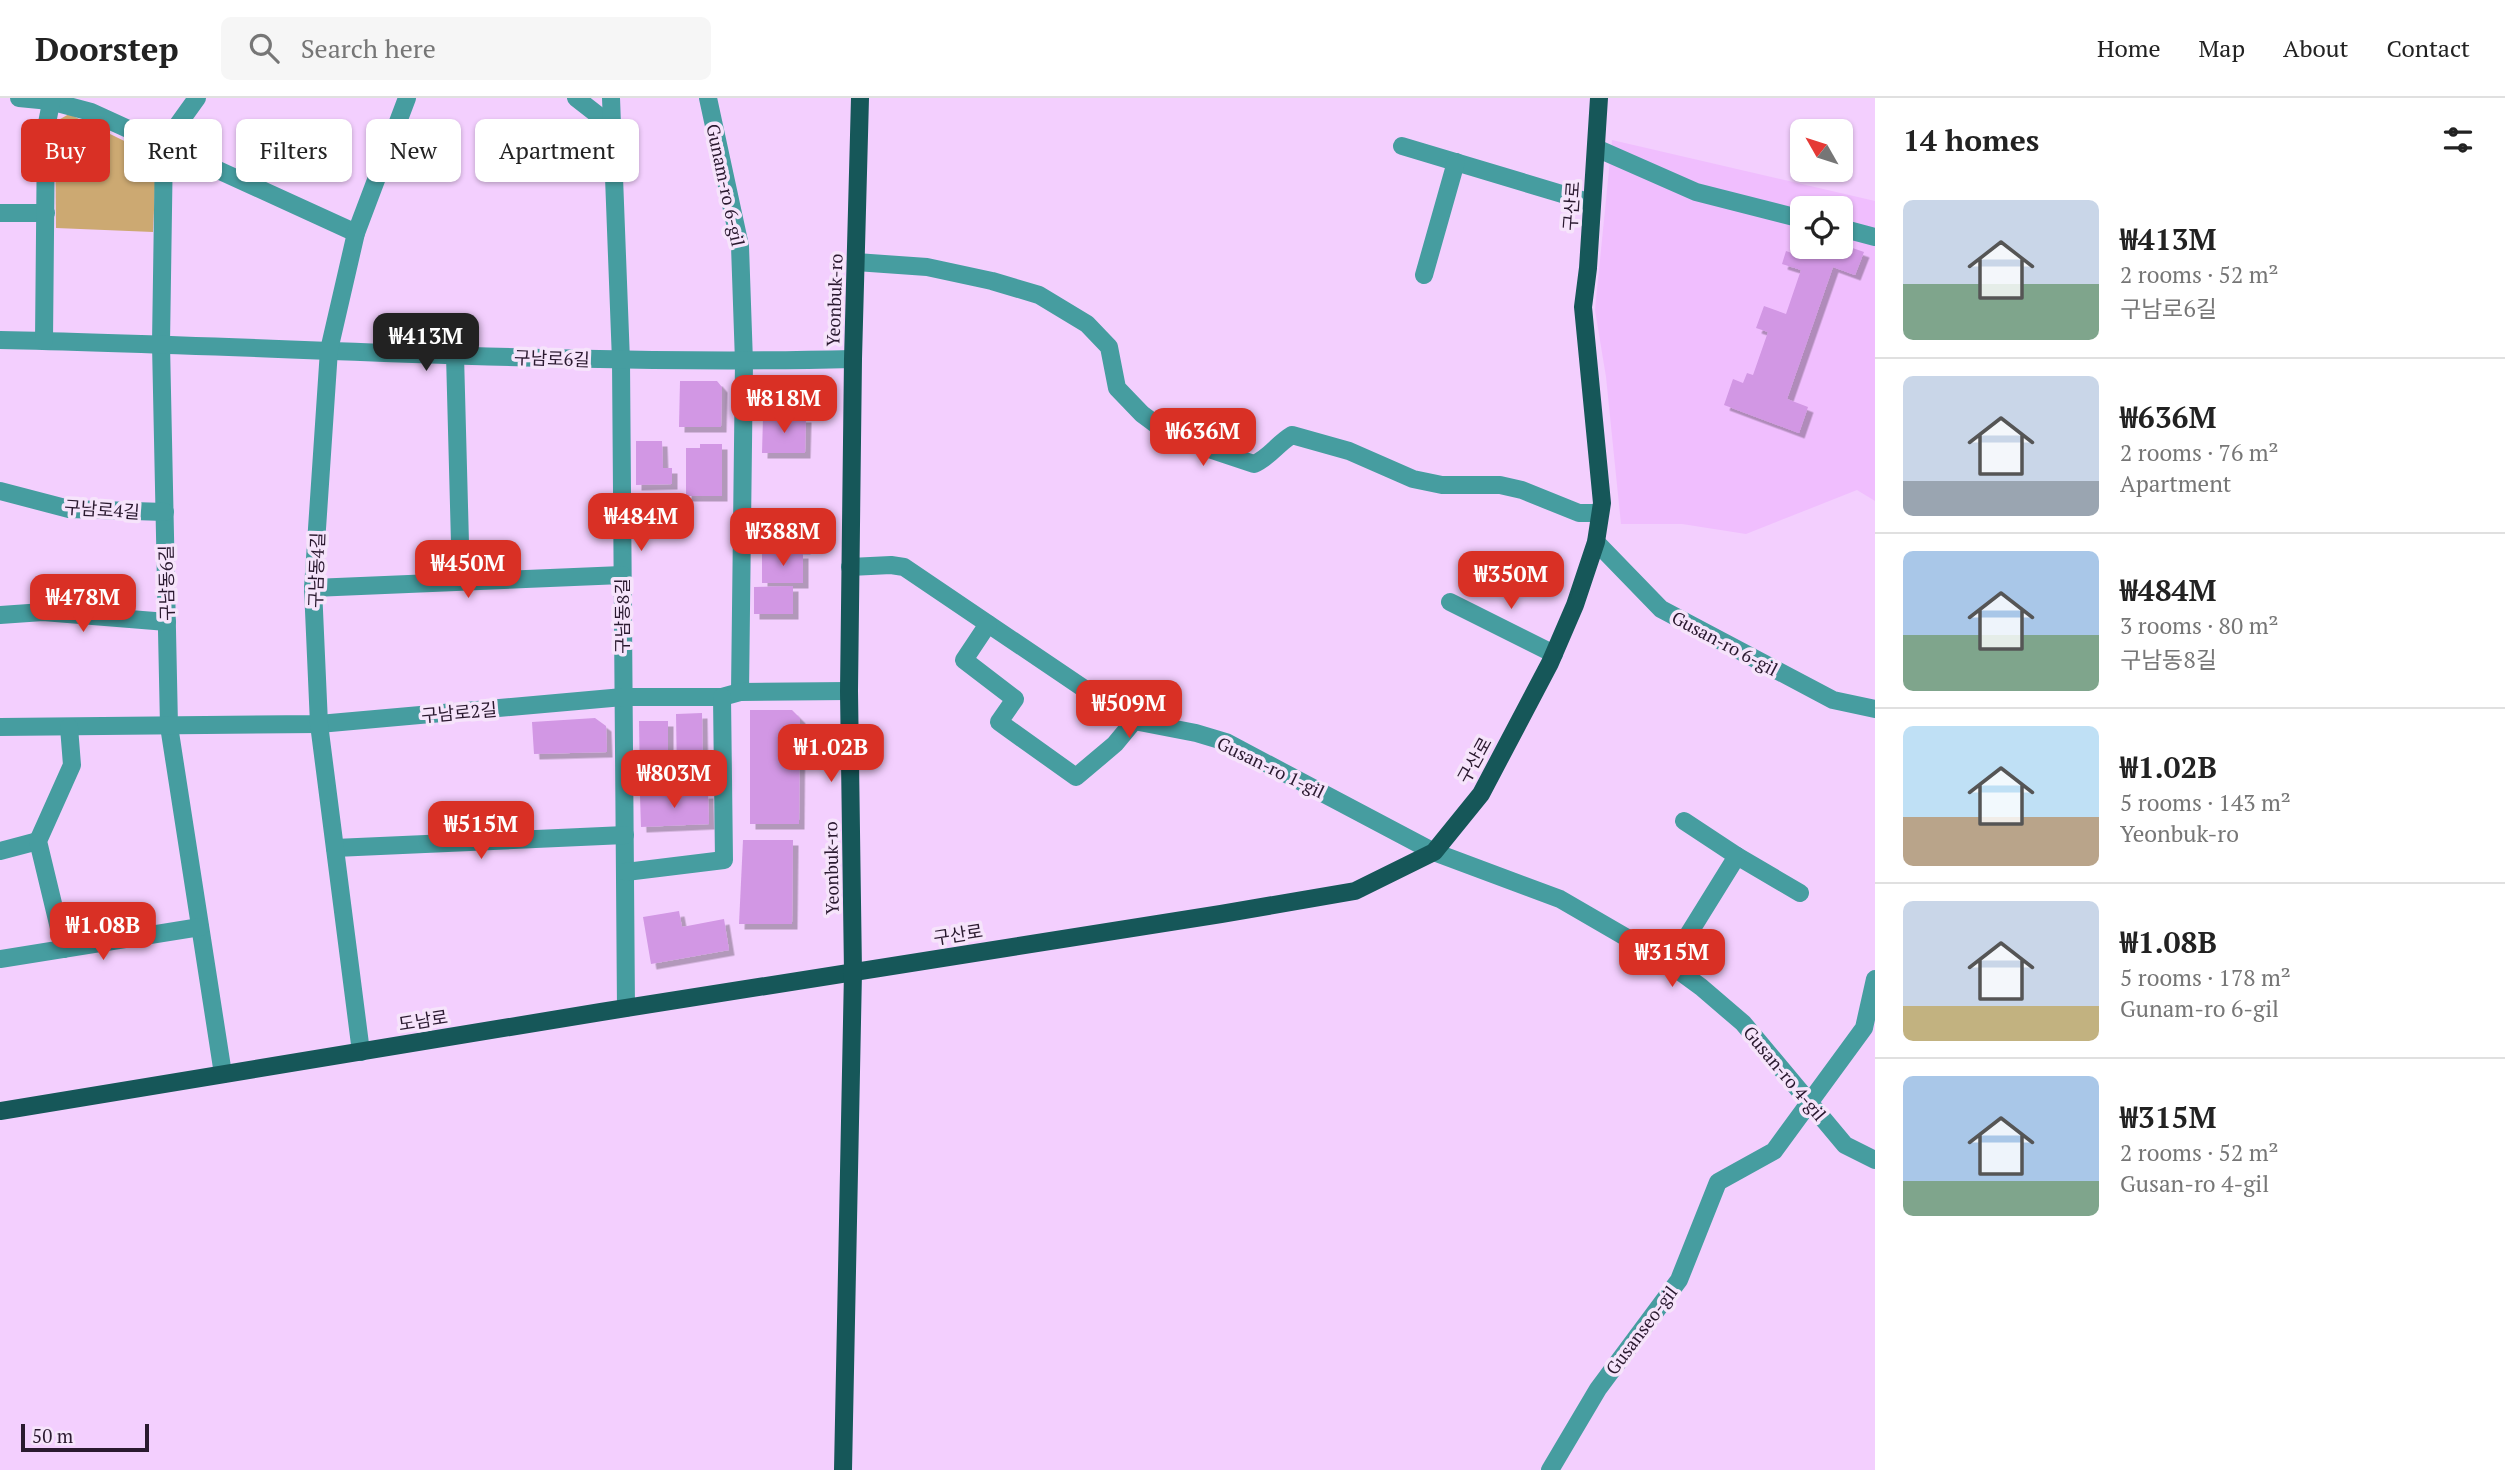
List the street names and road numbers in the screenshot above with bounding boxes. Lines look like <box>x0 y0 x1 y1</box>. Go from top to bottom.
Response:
street label: Gunam-ro 6-gil <box>701 122 751 248</box>
street label: 구산로 <box>1557 180 1585 232</box>
street label: Yeonbuk-ro <box>820 253 848 347</box>
street label: 구남로6길 <box>514 345 590 371</box>
street label: 구남로4길 <box>63 494 141 524</box>
street label: 구남동4길 <box>303 532 329 608</box>
street label: 구남동6길 <box>153 545 179 621</box>
street label: 구남동8길 <box>610 578 634 654</box>
street label: Gusan-ro 6-gil <box>1668 605 1782 681</box>
street label: 구남로2길 <box>420 697 498 727</box>
street label: Gusan-ro 1-gil <box>1213 731 1329 803</box>
street label: 구산로 <box>1451 732 1497 788</box>
street label: Yeonbuk-ro <box>818 821 844 915</box>
street label: 구산로 <box>932 918 984 950</box>
street label: 도남로 <box>397 1004 449 1036</box>
street label: Gusan-ro 4-gil <box>1738 1021 1832 1125</box>
street label: Gusanseo-gil <box>1600 1281 1682 1379</box>

